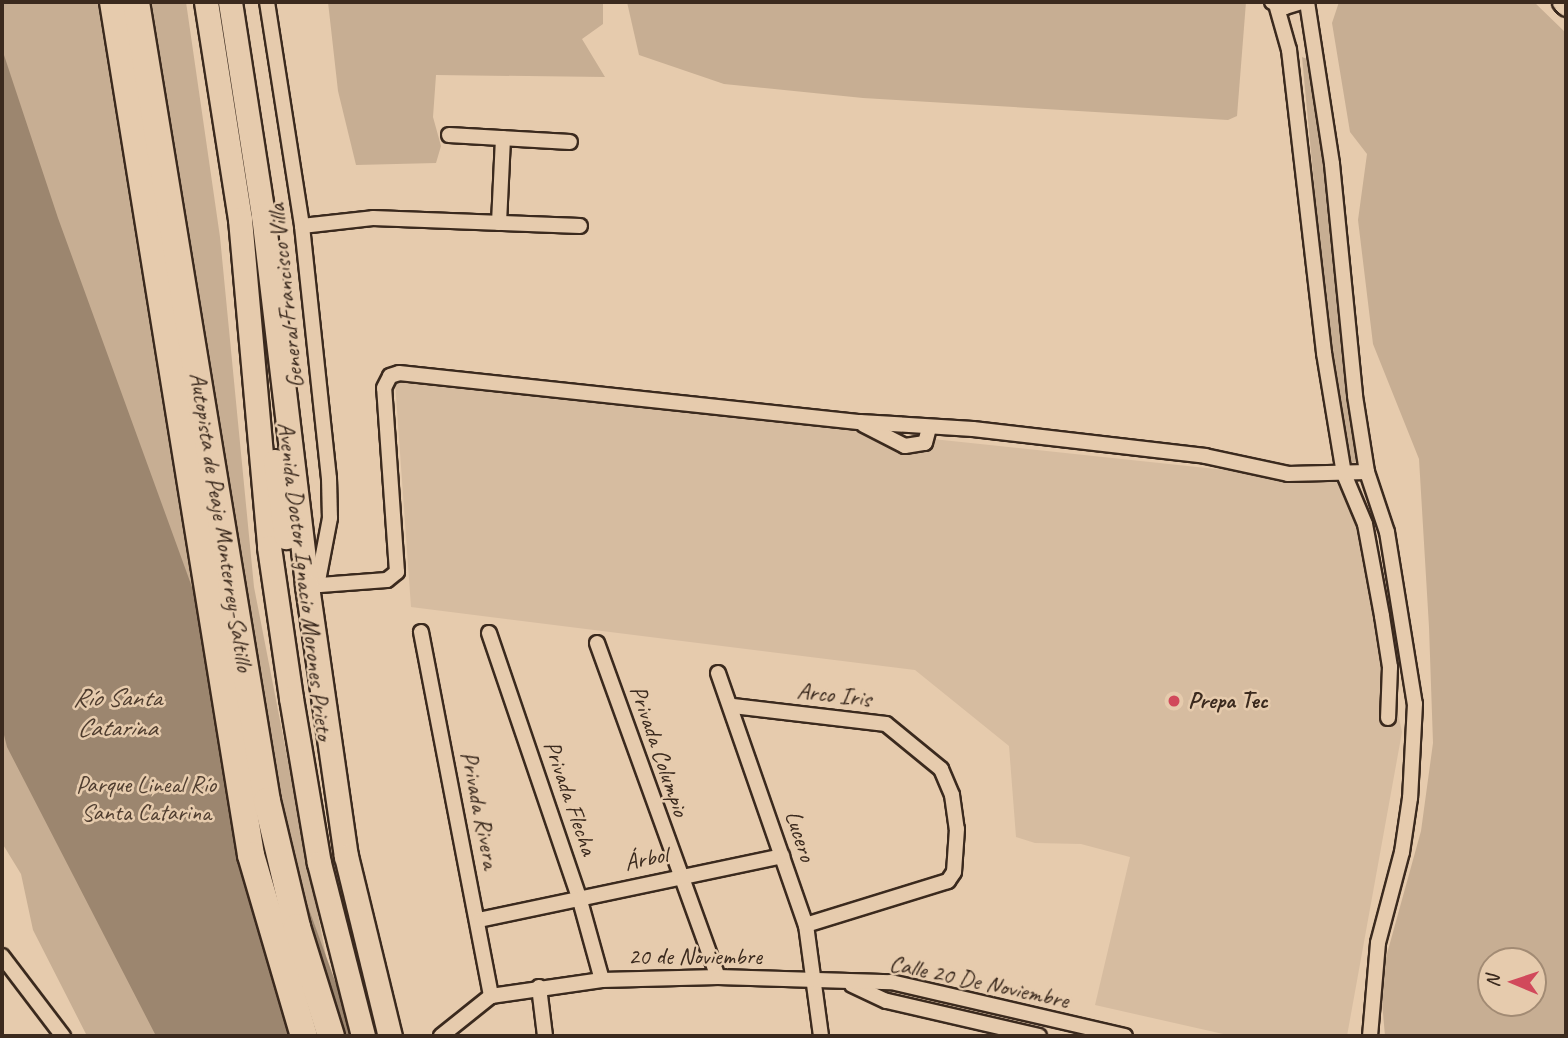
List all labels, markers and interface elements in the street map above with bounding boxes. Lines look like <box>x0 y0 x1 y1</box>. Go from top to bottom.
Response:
street label: General Francisco Villa <box>262 202 310 390</box>
street label: Autopista de Peaje Monterrey-Saltillo <box>183 371 259 673</box>
street label: Avenida Doctor Ignacio Morones Prieto <box>271 420 339 742</box>
street label: Arco Iris <box>796 676 872 714</box>
water label: Río Santa Catarina <box>73 682 161 744</box>
street label: Privada Columpio <box>623 682 695 820</box>
place label: Prepa Tec <box>1188 687 1266 715</box>
marker: Prepa Tec <box>1166 693 1182 709</box>
street label: Privada Flecha <box>537 737 603 859</box>
street label: Privada Rivera <box>455 749 505 871</box>
park label: Parque Lineal Río Santa Catarina <box>76 771 216 827</box>
street label: Lucero <box>778 807 822 865</box>
street label: Árbol <box>622 840 670 878</box>
street label: 20 de Noviembre <box>627 943 763 971</box>
north arrow <box>1477 947 1547 1017</box>
street label: Calle 20 De Noviembre <box>886 949 1072 1015</box>
text: N <box>1481 975 1505 988</box>

